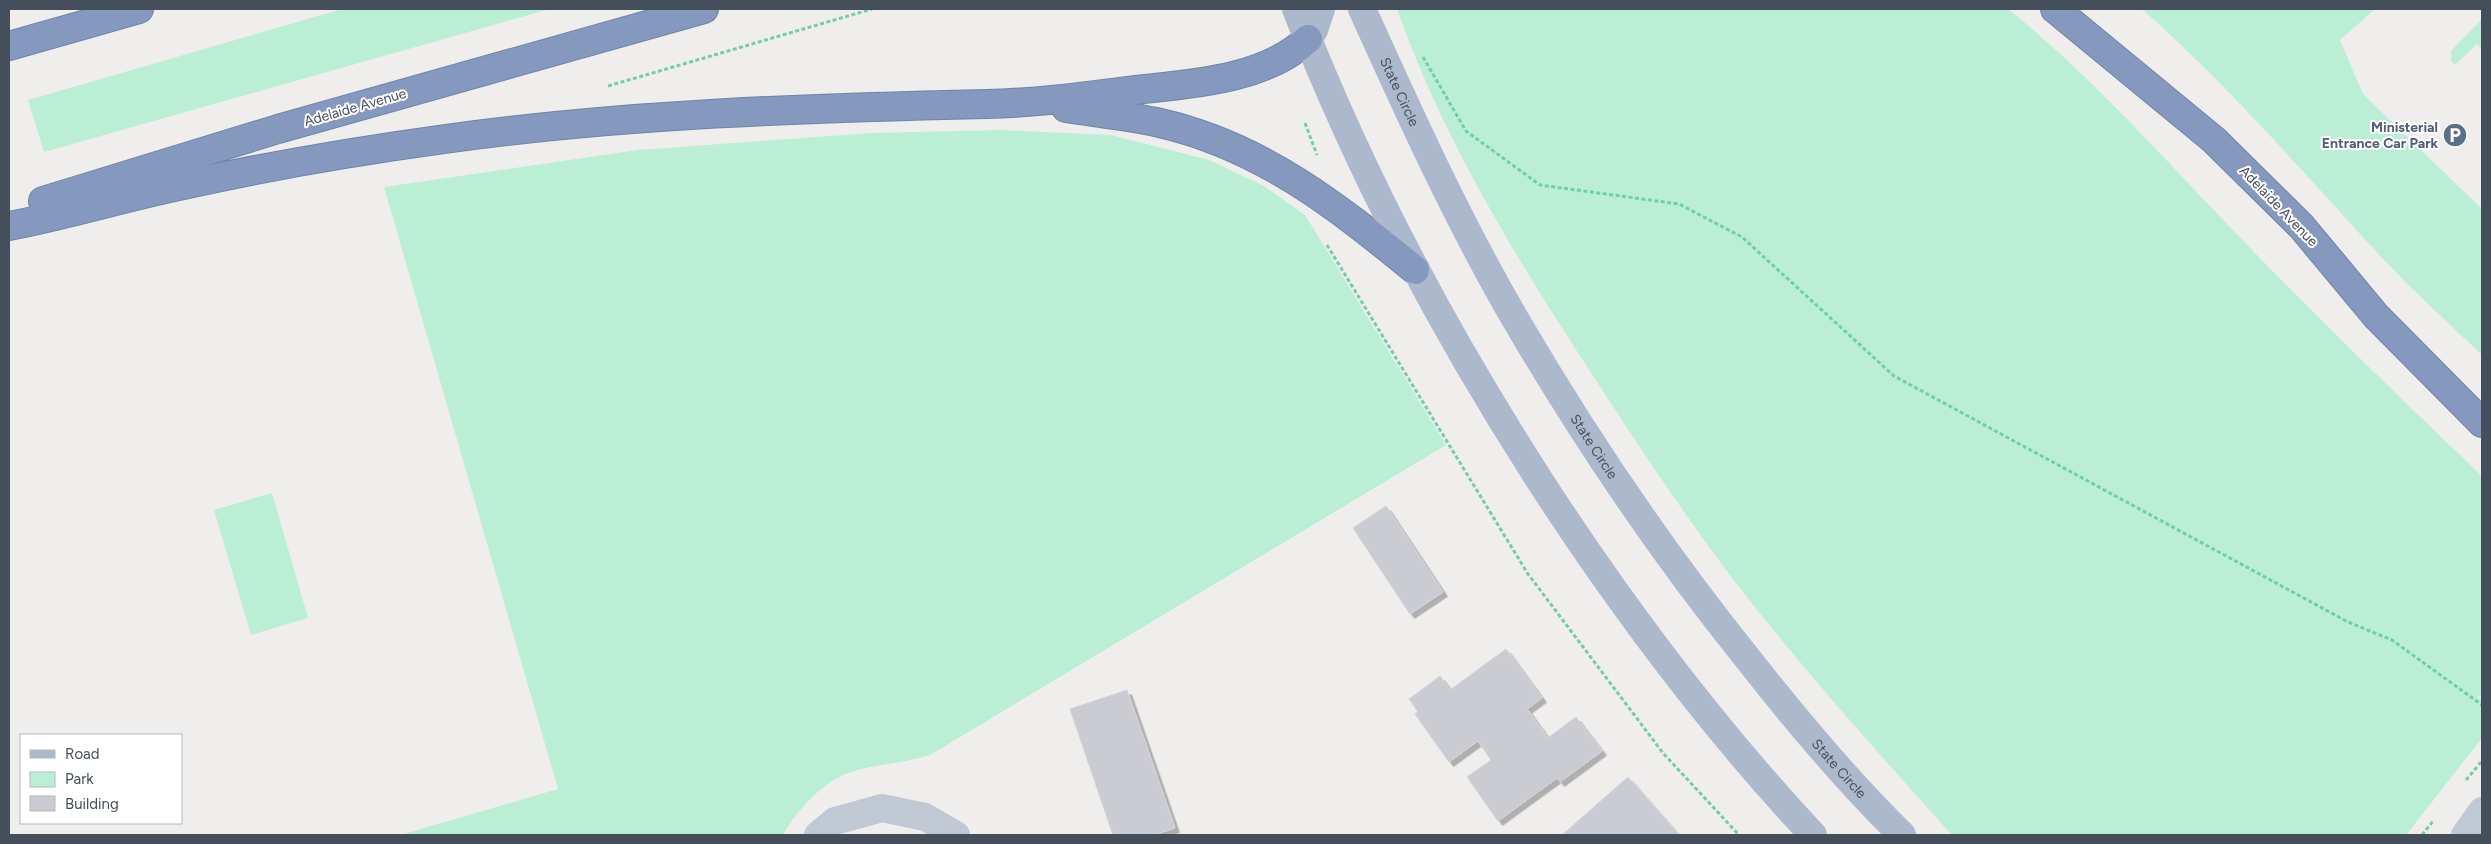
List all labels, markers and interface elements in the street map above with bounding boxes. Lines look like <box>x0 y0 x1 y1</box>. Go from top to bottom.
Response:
street label: State Circle <box>1376 55 1423 129</box>
street label: Adelaide Avenue <box>302 85 408 130</box>
place label: Ministerial Entrance Car Park <box>2322 119 2438 152</box>
parking icon: Ministerial Entrance Car Park <box>2442 122 2468 148</box>
street label: Adelaide Avenue <box>2236 163 2322 250</box>
street label: State Circle <box>1566 411 1621 483</box>
legend <box>20 734 182 824</box>
street label: State Circle <box>1808 736 1870 802</box>
text: Road <box>65 745 100 763</box>
text: Park <box>65 770 94 788</box>
text: Building <box>65 795 119 813</box>

